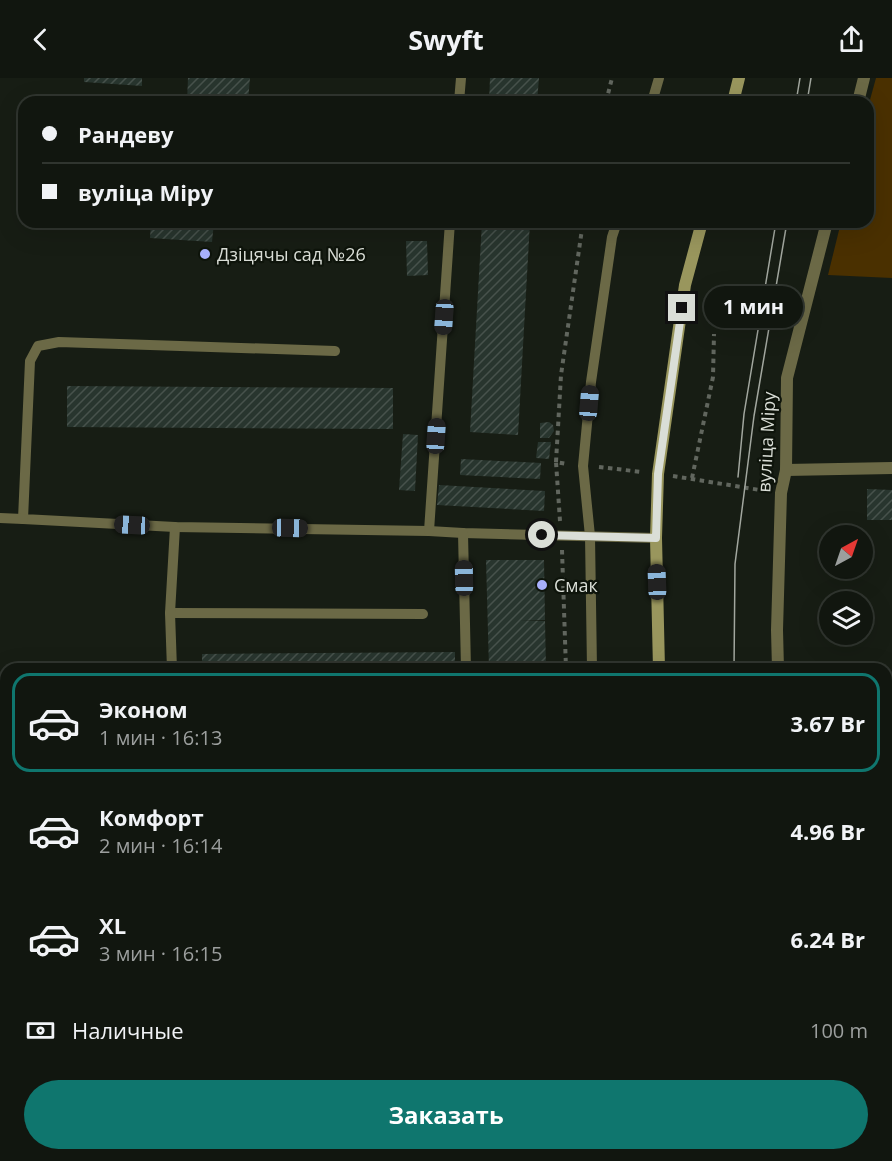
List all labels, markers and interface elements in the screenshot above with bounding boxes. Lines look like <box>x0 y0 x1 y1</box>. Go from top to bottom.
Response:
text: Swyft <box>408 21 484 58</box>
icon: back <box>24 23 57 56</box>
icon: share <box>835 23 868 56</box>
text: Рандеву <box>78 119 174 149</box>
text: вуліца Міру <box>78 177 213 207</box>
place label: Дзіцячы сад №26 <box>217 242 366 266</box>
marker: Дзіцячы сад №26 <box>198 247 212 261</box>
callout: 1 мин <box>703 287 802 329</box>
text: 1 мин <box>723 293 784 320</box>
route end <box>668 294 695 321</box>
car <box>434 298 454 336</box>
car <box>578 384 600 422</box>
street label: вуліца Міру <box>751 390 781 493</box>
car <box>426 417 446 455</box>
car <box>114 515 150 535</box>
car <box>272 519 308 537</box>
route start <box>528 521 555 548</box>
north arrow <box>819 525 873 579</box>
map controls <box>819 525 873 645</box>
car <box>455 560 473 596</box>
car <box>647 564 667 600</box>
place label: Смак <box>554 573 599 597</box>
marker: Смак <box>535 578 549 592</box>
button: layers <box>819 591 873 645</box>
text: Эконом <box>99 694 188 724</box>
icon: car <box>27 696 81 750</box>
text: 3.67 Br <box>791 708 865 738</box>
text: 1 мин · 16:13 <box>99 724 222 751</box>
text: Комфорт <box>99 802 204 832</box>
icon: car <box>27 804 81 858</box>
text: 4.96 Br <box>791 816 865 846</box>
text: 2 мин · 16:14 <box>99 832 222 859</box>
text: XL <box>99 910 126 940</box>
icon: car <box>27 912 81 966</box>
text: 6.24 Br <box>791 924 865 954</box>
text: 3 мин · 16:15 <box>99 940 222 967</box>
icon: cash <box>24 1014 57 1047</box>
text: Наличные <box>72 1015 184 1045</box>
text: 100 m <box>810 1017 868 1044</box>
button: Заказать <box>24 1080 868 1149</box>

